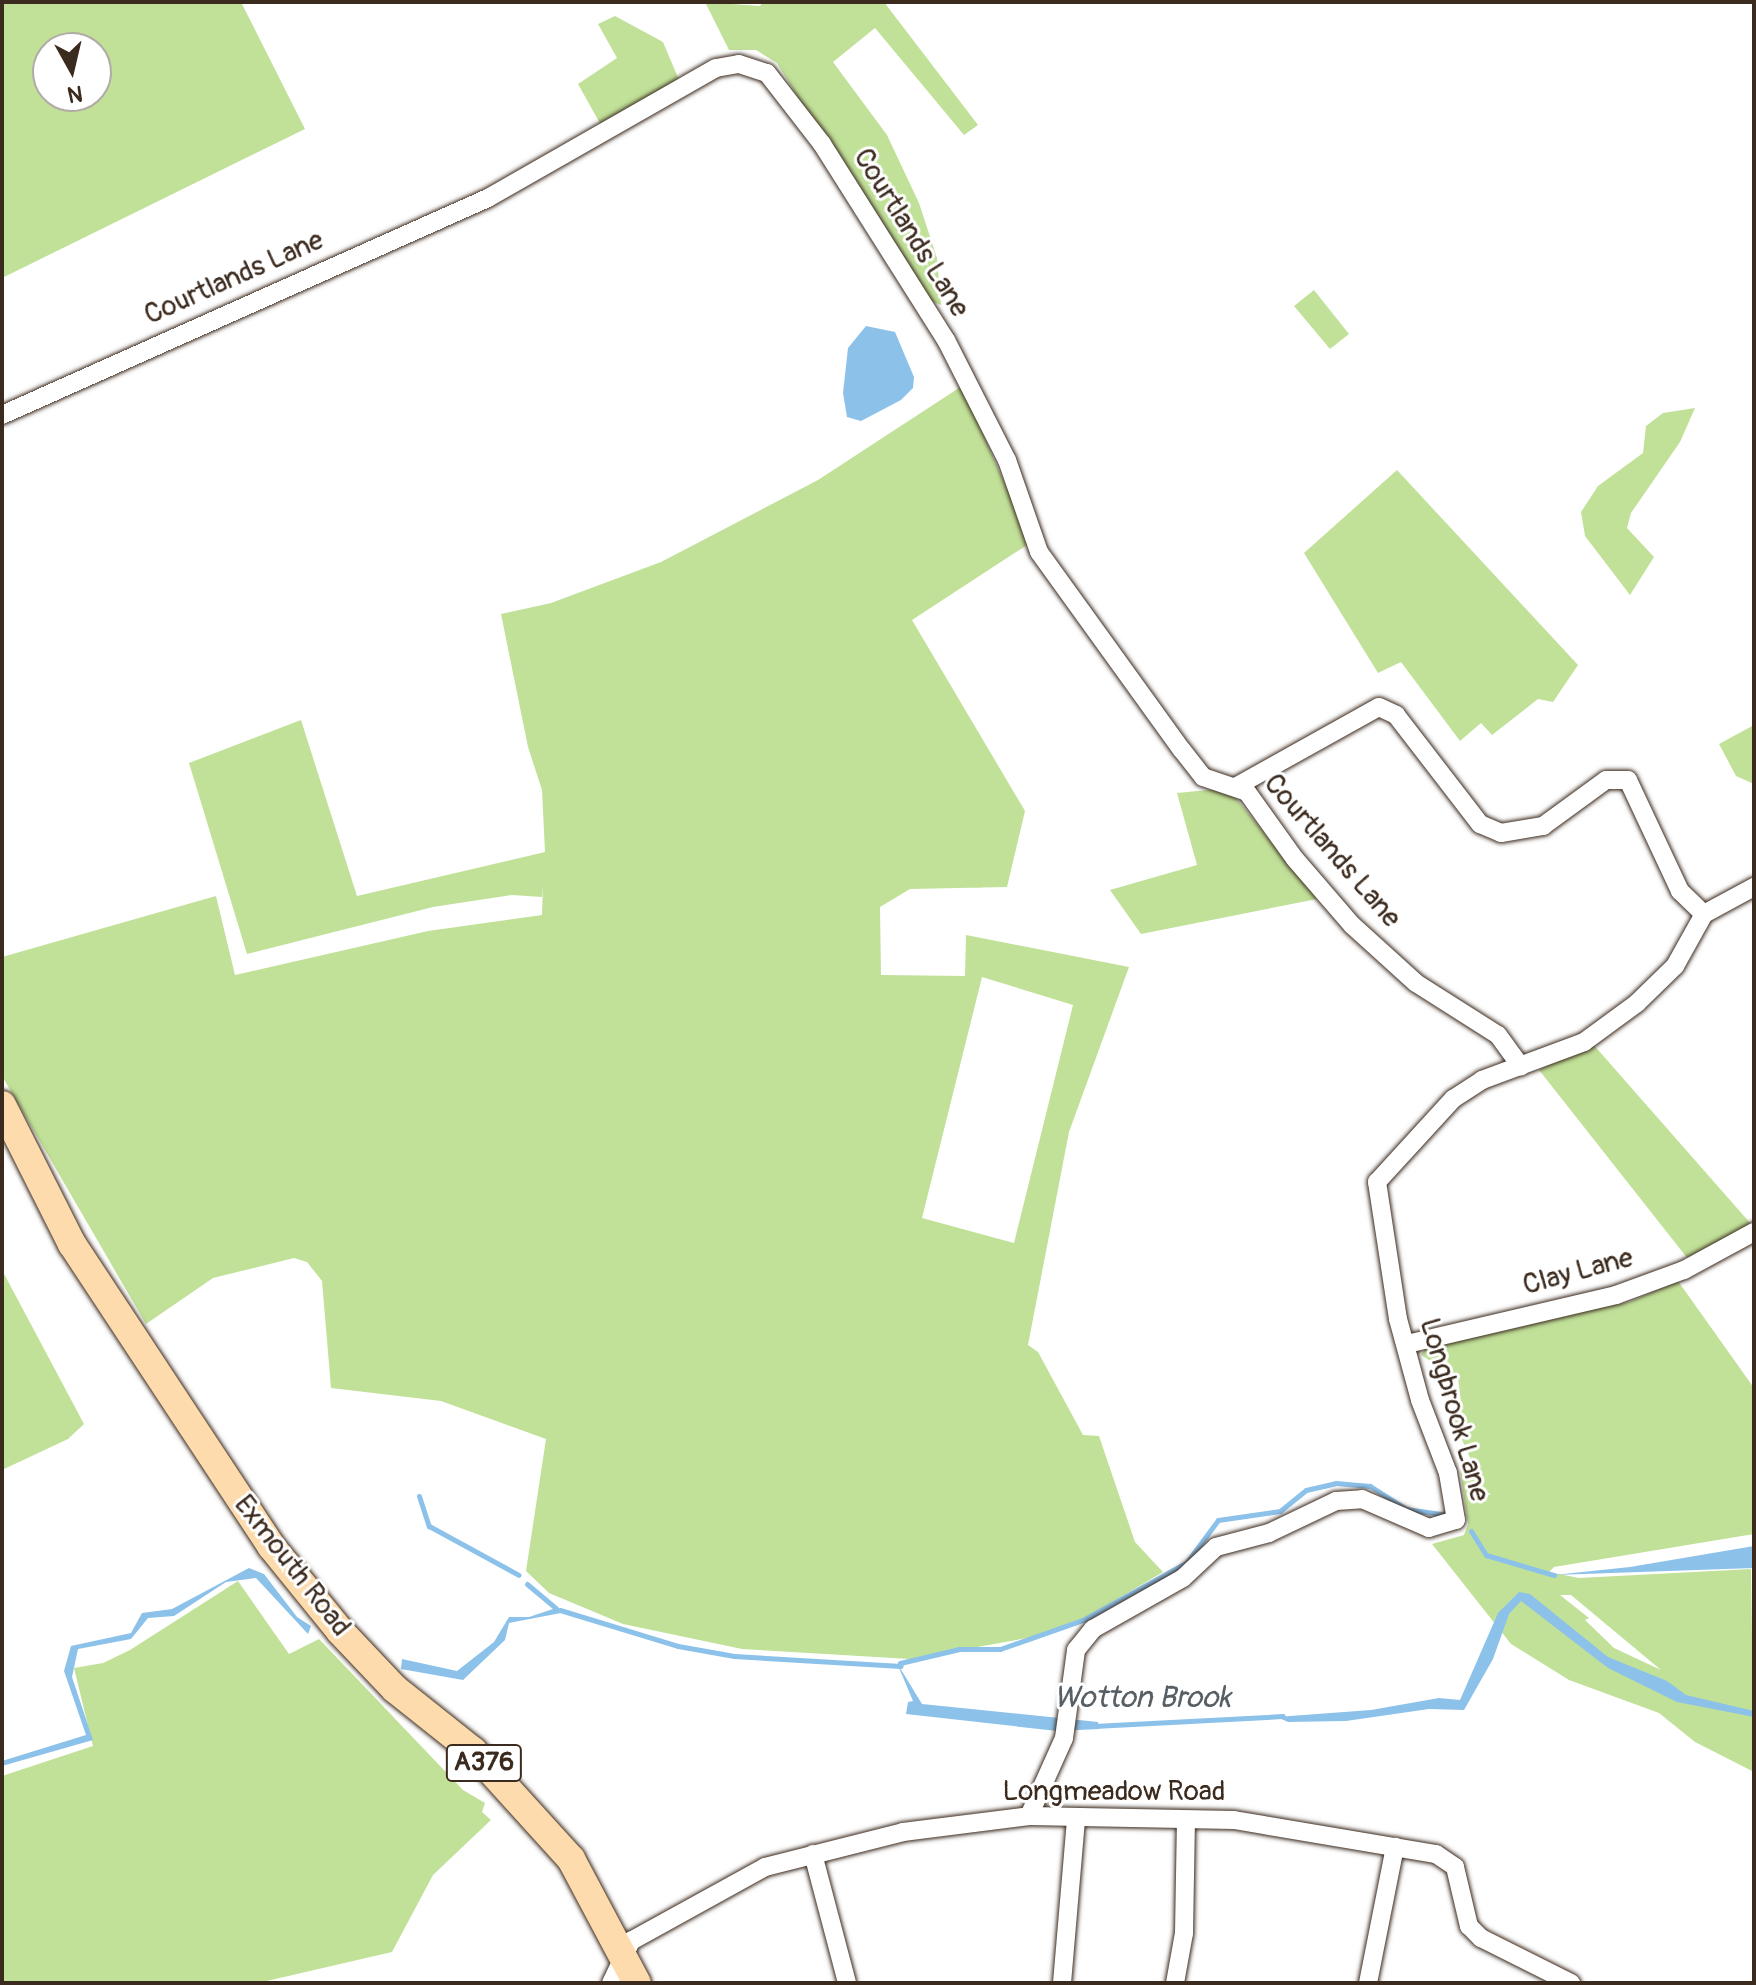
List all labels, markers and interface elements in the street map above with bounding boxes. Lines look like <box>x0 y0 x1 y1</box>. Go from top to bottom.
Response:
north arrow <box>32 32 112 112</box>
text: N <box>66 79 84 109</box>
street label: Courtlands Lane <box>846 143 976 323</box>
street label: Courtlands Lane <box>139 224 329 332</box>
street label: Courtlands Lane <box>1256 767 1408 935</box>
street label: Clay Lane <box>1519 1241 1637 1303</box>
street label: Longbrook Lane <box>1412 1314 1496 1506</box>
street label: Exmouth Road <box>227 1489 357 1643</box>
water label: Wotton Brook <box>1053 1680 1231 1716</box>
road number: A376 <box>444 1741 524 1785</box>
street label: Longmeadow Road <box>1002 1775 1226 1809</box>

